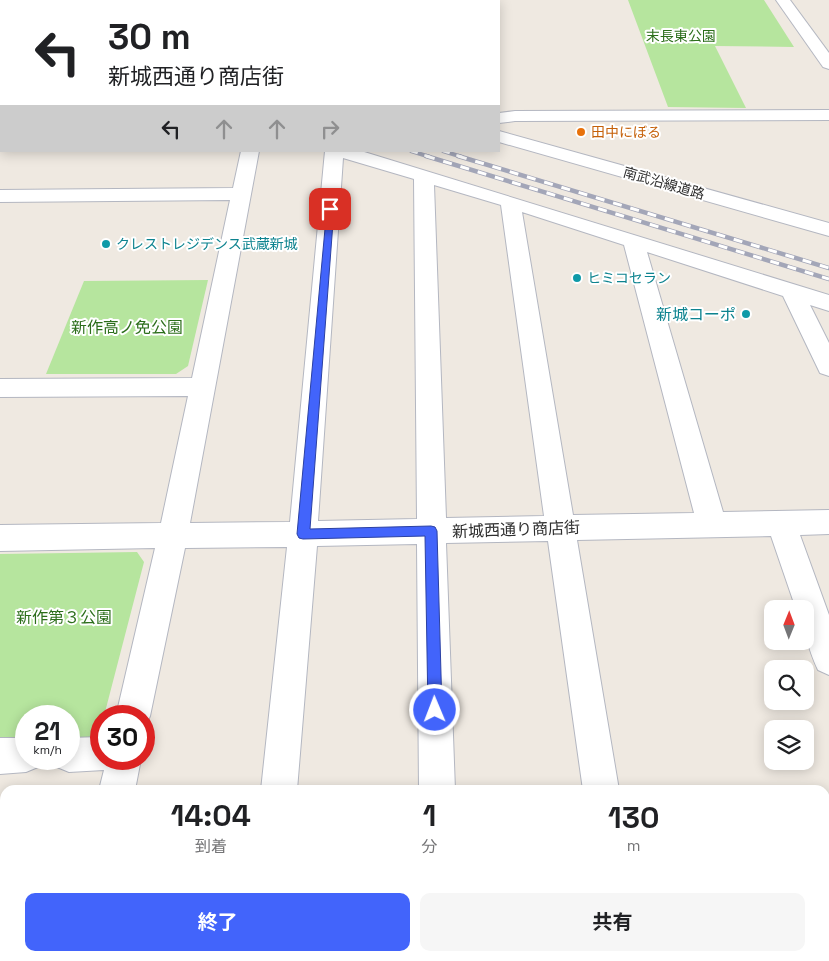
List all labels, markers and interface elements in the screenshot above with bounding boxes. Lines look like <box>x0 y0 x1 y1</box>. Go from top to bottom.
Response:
text: 30 m <box>108 15 191 59</box>
icon: left <box>25 20 90 85</box>
park label: 末長東公園 <box>646 27 716 45</box>
text: 新城西通り商店街 <box>108 62 284 90</box>
icon: left <box>157 115 185 143</box>
icon: ahead <box>210 115 238 143</box>
icon: ahead <box>263 115 291 143</box>
icon: right <box>316 115 344 143</box>
place label: 田中にぼる <box>591 123 661 141</box>
marker: 田中にぼる <box>575 126 587 138</box>
street label: 南武沿線道路 <box>621 163 707 203</box>
pin <box>309 188 351 230</box>
icon: arrive <box>316 195 344 223</box>
place label: クレストレジデンス武蔵新城 <box>116 235 298 253</box>
marker: クレストレジデンス武蔵新城 <box>100 238 112 250</box>
place label: ヒミコセラン <box>587 269 671 287</box>
marker: ヒミコセラン <box>571 272 583 284</box>
place label: 新城コーポ <box>656 304 736 325</box>
marker: 新城コーポ <box>740 308 752 320</box>
park label: 新作高ノ免公園 <box>71 317 183 338</box>
street label: 新城西通り商店街 <box>452 517 580 542</box>
north arrow <box>764 600 814 650</box>
map controls <box>764 600 814 770</box>
park label: 新作第３公園 <box>16 607 112 628</box>
button: search <box>764 660 814 710</box>
position arrow <box>408 683 460 735</box>
speed limit sign: 30 <box>90 705 155 770</box>
text: 21 <box>34 715 61 747</box>
button: layers <box>764 720 814 770</box>
text: km/h <box>33 742 62 758</box>
text: 14:04 <box>171 796 251 835</box>
text: 1 <box>423 796 436 835</box>
text: 130 <box>608 798 659 837</box>
text: m <box>627 835 641 856</box>
text: 到着 <box>195 836 227 857</box>
text: 分 <box>421 836 437 857</box>
button: 終了 <box>25 893 410 951</box>
button: 共有 <box>420 893 805 951</box>

